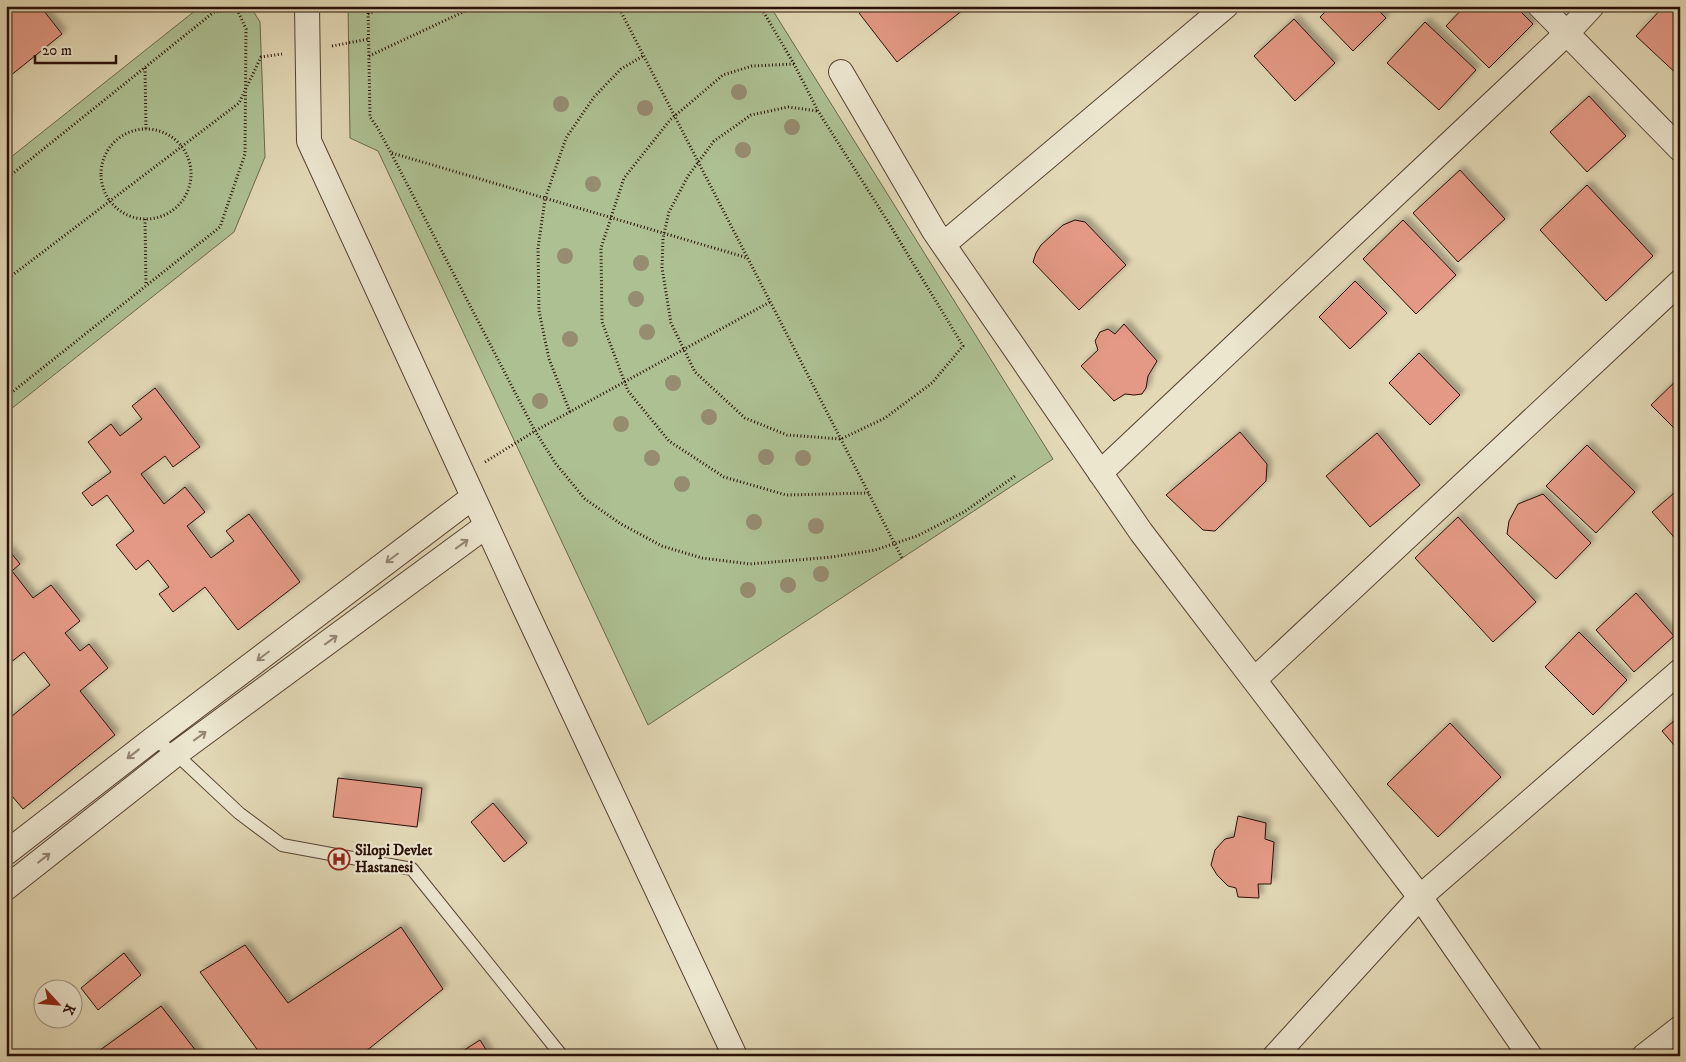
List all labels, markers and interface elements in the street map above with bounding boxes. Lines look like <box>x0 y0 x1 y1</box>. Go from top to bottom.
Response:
scale bar <box>35 32 116 64</box>
text: 20 m <box>42 41 72 60</box>
one-way arrow <box>455 539 469 549</box>
one-way arrow <box>385 553 399 563</box>
one-way arrow <box>324 635 338 645</box>
one-way arrow <box>256 651 270 661</box>
one-way arrow <box>193 731 207 741</box>
one-way arrow <box>127 749 140 760</box>
place label: Silopi Devlet Hastanesi <box>355 841 432 877</box>
hospital icon: Silopi Devlet Hastanesi <box>327 847 351 871</box>
one-way arrow <box>38 852 51 863</box>
north arrow <box>32 980 82 1030</box>
text: K <box>58 1001 79 1019</box>

